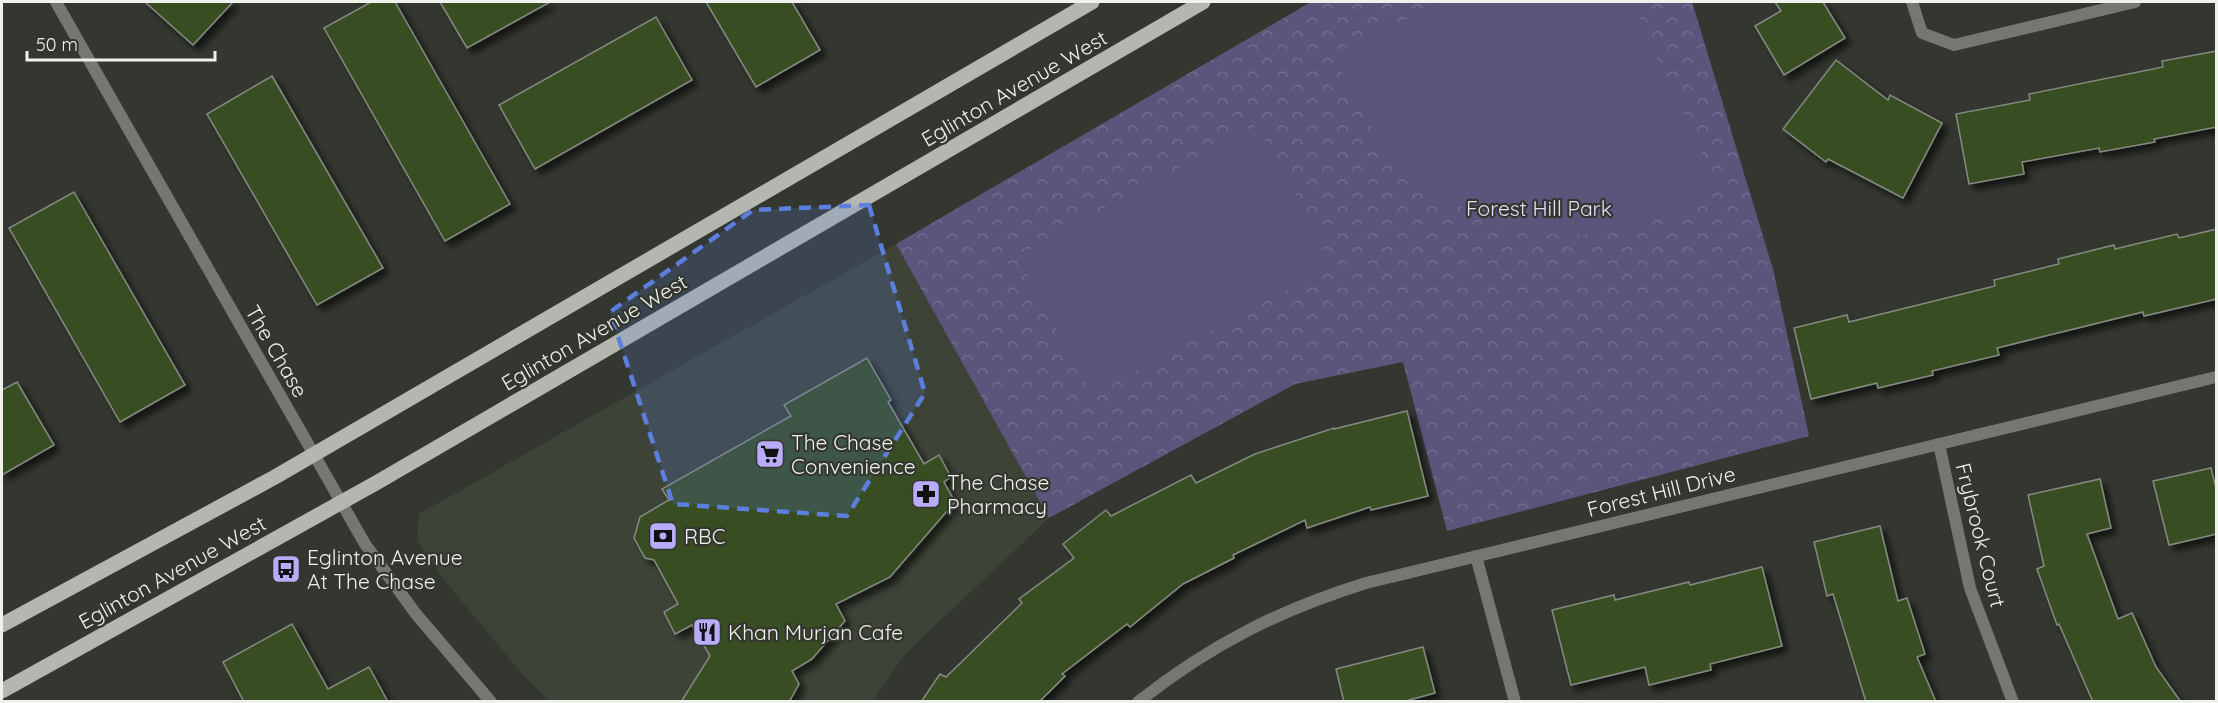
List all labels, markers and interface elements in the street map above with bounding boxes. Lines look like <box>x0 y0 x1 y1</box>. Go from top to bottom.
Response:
scale bar <box>27 24 214 62</box>
street label: Eglinton Avenue West <box>916 24 1112 152</box>
text: 50 m <box>36 33 78 56</box>
park label: Forest Hill Park <box>1466 195 1612 221</box>
street label: Eglinton Avenue West <box>496 268 692 396</box>
street label: The Chase <box>240 300 314 402</box>
place label: The Chase Convenience <box>791 429 916 479</box>
supermarket icon: The Chase Convenience <box>754 438 786 470</box>
street label: Forest Hill Drive <box>1584 460 1738 522</box>
street label: Frybrook Court <box>1950 460 2012 610</box>
place label: The Chase Pharmacy <box>947 469 1049 519</box>
pharmacy icon: The Chase Pharmacy <box>910 478 942 510</box>
street label: Eglinton Avenue West <box>74 510 270 634</box>
bank icon: RBC <box>647 520 679 552</box>
place label: RBC <box>684 523 726 549</box>
place label: Eglinton Avenue At The Chase <box>307 544 463 594</box>
bus stop icon: Eglinton Avenue At The Chase <box>270 553 302 585</box>
restaurant icon: Khan Murjan Cafe <box>691 616 723 648</box>
place label: Khan Murjan Cafe <box>728 619 903 645</box>

